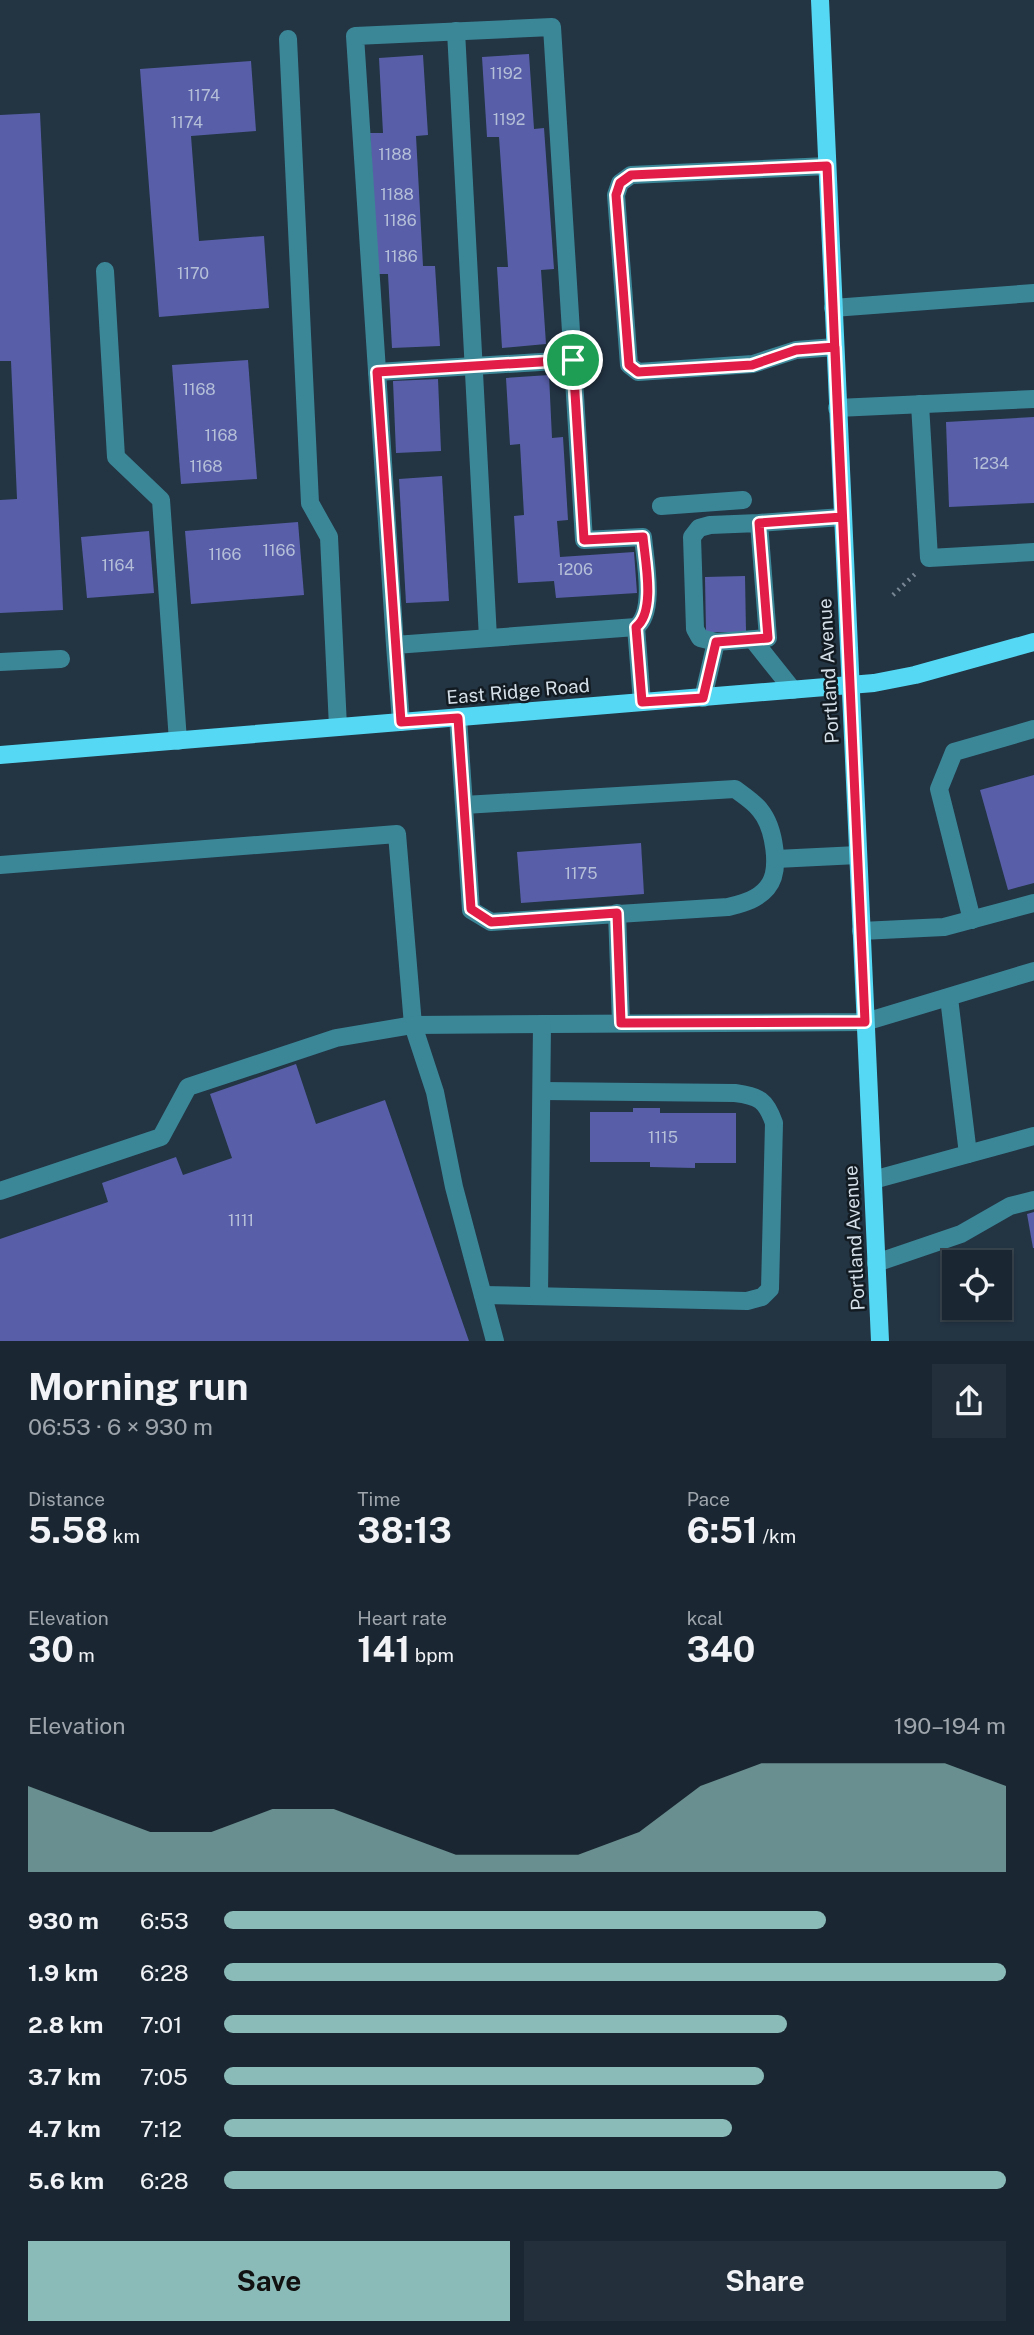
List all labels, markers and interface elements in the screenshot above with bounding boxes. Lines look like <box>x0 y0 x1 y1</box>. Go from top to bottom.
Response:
house number: 1192 <box>490 64 522 83</box>
house number: 1174 <box>188 86 220 105</box>
house number: 1192 <box>493 110 525 129</box>
house number: 1174 <box>171 113 203 132</box>
house number: 1188 <box>378 145 412 164</box>
house number: 1188 <box>380 185 414 204</box>
house number: 1186 <box>383 211 417 230</box>
house number: 1186 <box>384 247 418 266</box>
house number: 1170 <box>177 264 209 283</box>
pin <box>543 330 603 390</box>
icon: arrive <box>554 341 592 379</box>
house number: 1168 <box>182 380 216 399</box>
house number: 1168 <box>204 426 238 445</box>
house number: 1234 <box>973 454 1009 473</box>
house number: 1168 <box>189 457 223 476</box>
house number: 1166 <box>263 541 295 560</box>
house number: 1166 <box>209 545 241 564</box>
house number: 1164 <box>101 556 135 575</box>
house number: 1206 <box>557 560 593 579</box>
street label: Portland Avenue <box>813 598 843 744</box>
street label: East Ridge Road <box>445 674 591 708</box>
house number: 1175 <box>565 864 597 883</box>
house number: 1115 <box>648 1128 678 1147</box>
street label: Portland Avenue <box>839 1165 869 1311</box>
house number: 1111 <box>228 1211 254 1230</box>
map controls <box>942 1250 1012 1320</box>
button: locate <box>942 1250 1012 1320</box>
text: Morning run <box>28 1364 249 1409</box>
button: share <box>932 1364 1006 1438</box>
text: 06:53 · 6 × 930 m <box>28 1413 213 1440</box>
text: Distance <box>28 1488 105 1510</box>
text: Time <box>357 1488 401 1510</box>
text: Pace <box>687 1488 730 1510</box>
text: 5.58 <box>28 1510 108 1551</box>
text: 38:13 <box>357 1510 452 1551</box>
text: 6:51 <box>687 1510 758 1551</box>
text: km <box>108 1525 140 1547</box>
text: /km <box>758 1525 796 1547</box>
text: Elevation <box>28 1607 109 1629</box>
text: Heart rate <box>357 1607 447 1629</box>
text: kcal <box>687 1607 723 1629</box>
text: 30 <box>28 1629 74 1670</box>
text: 141 <box>357 1629 410 1670</box>
text: 340 <box>687 1629 755 1670</box>
text: m <box>74 1644 95 1666</box>
text: bpm <box>410 1644 454 1666</box>
text: Elevation <box>28 1712 126 1739</box>
text: 190–194 m <box>894 1712 1006 1739</box>
text: 930 m <box>28 1907 99 1934</box>
text: 6:53 <box>140 1907 189 1934</box>
text: 1.9 km <box>28 1959 98 1986</box>
text: 6:28 <box>140 1959 189 1986</box>
text: 2.8 km <box>28 2011 103 2038</box>
text: 7:01 <box>140 2011 182 2038</box>
text: 3.7 km <box>28 2063 101 2090</box>
text: 7:05 <box>140 2063 188 2090</box>
text: 4.7 km <box>28 2115 101 2142</box>
text: 7:12 <box>140 2115 182 2142</box>
text: 5.6 km <box>28 2167 104 2194</box>
text: 6:28 <box>140 2167 189 2194</box>
button: Save <box>28 2241 510 2321</box>
button: Share <box>524 2241 1006 2321</box>

